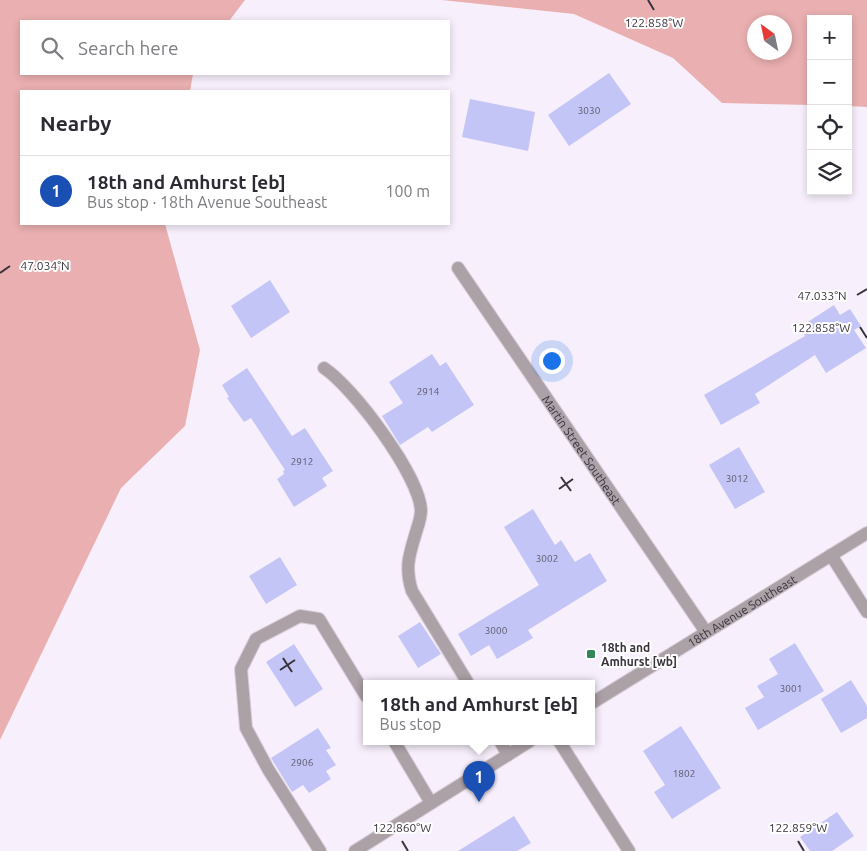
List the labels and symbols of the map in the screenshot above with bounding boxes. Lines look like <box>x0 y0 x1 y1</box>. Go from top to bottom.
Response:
north arrow <box>747 15 792 60</box>
text: 122.858°W <box>625 16 683 29</box>
house number: 3030 <box>578 105 601 116</box>
text: 47.034°N <box>20 259 70 272</box>
text: 47.033°N <box>797 289 847 302</box>
text: 122.858°W <box>792 321 850 334</box>
your location <box>539 348 565 374</box>
house number: 2914 <box>417 386 440 397</box>
street label: Martin Street Southeast <box>540 393 624 507</box>
house number: 2912 <box>291 456 313 467</box>
house number: 3012 <box>726 473 748 484</box>
house number: 3002 <box>536 553 558 564</box>
street label: 18th Avenue Southeast <box>685 572 799 649</box>
house number: 3000 <box>485 625 508 636</box>
place label: 18th and Amhurst [wb] <box>601 641 677 668</box>
marker: 18th and Amhurst [wb] <box>585 648 597 660</box>
house number: 3001 <box>780 683 802 694</box>
house number: 2906 <box>291 757 314 768</box>
pin: 1 <box>463 761 495 802</box>
house number: 1802 <box>673 768 695 779</box>
text: 122.860°W <box>373 821 431 834</box>
text: 122.859°W <box>769 821 827 834</box>

